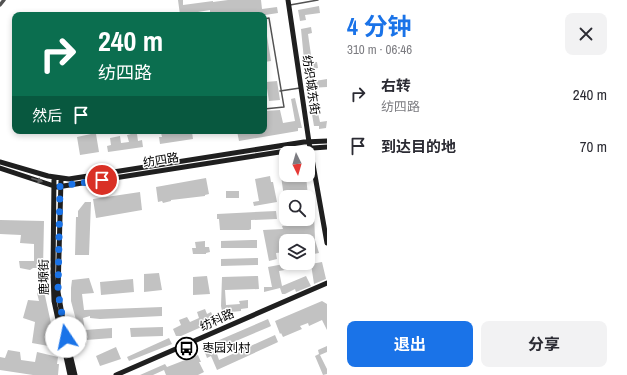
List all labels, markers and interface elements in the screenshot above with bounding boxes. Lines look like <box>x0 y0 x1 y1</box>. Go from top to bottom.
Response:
text: 4 分钟 <box>347 10 411 42</box>
button: close <box>565 13 607 55</box>
text: 240 m <box>98 22 163 60</box>
icon: right <box>32 28 84 80</box>
text: 310 m · 06:46 <box>347 41 412 58</box>
street label: 纺织城东街 <box>299 54 323 116</box>
text: 纺四路 <box>98 60 152 85</box>
text: 右转 <box>381 75 411 96</box>
icon: right <box>347 83 369 105</box>
text: 240 m <box>573 84 607 105</box>
text: 纺四路 <box>381 98 420 115</box>
icon: arrive <box>70 104 92 126</box>
text: 然后 <box>32 105 62 126</box>
icon: arrive <box>347 135 369 157</box>
text: 到达目的地 <box>381 136 456 157</box>
text: 70 m <box>580 136 607 157</box>
north arrow <box>279 146 315 182</box>
map controls <box>279 146 315 270</box>
street label: 纺四路 <box>142 149 180 171</box>
pin <box>85 163 119 197</box>
icon: arrive <box>91 169 113 191</box>
one-way arrow <box>31 178 43 184</box>
button: search <box>279 190 315 226</box>
button: layers <box>279 234 315 270</box>
street label: 鹿塬街 <box>36 259 52 295</box>
street label: 纺科路 <box>197 305 237 335</box>
position arrow <box>45 316 87 358</box>
button: 退出 <box>347 321 473 367</box>
button: 分享 <box>481 321 607 367</box>
bus stop icon: 枣园刘村 <box>174 335 200 361</box>
place label: 枣园刘村 <box>202 340 251 356</box>

